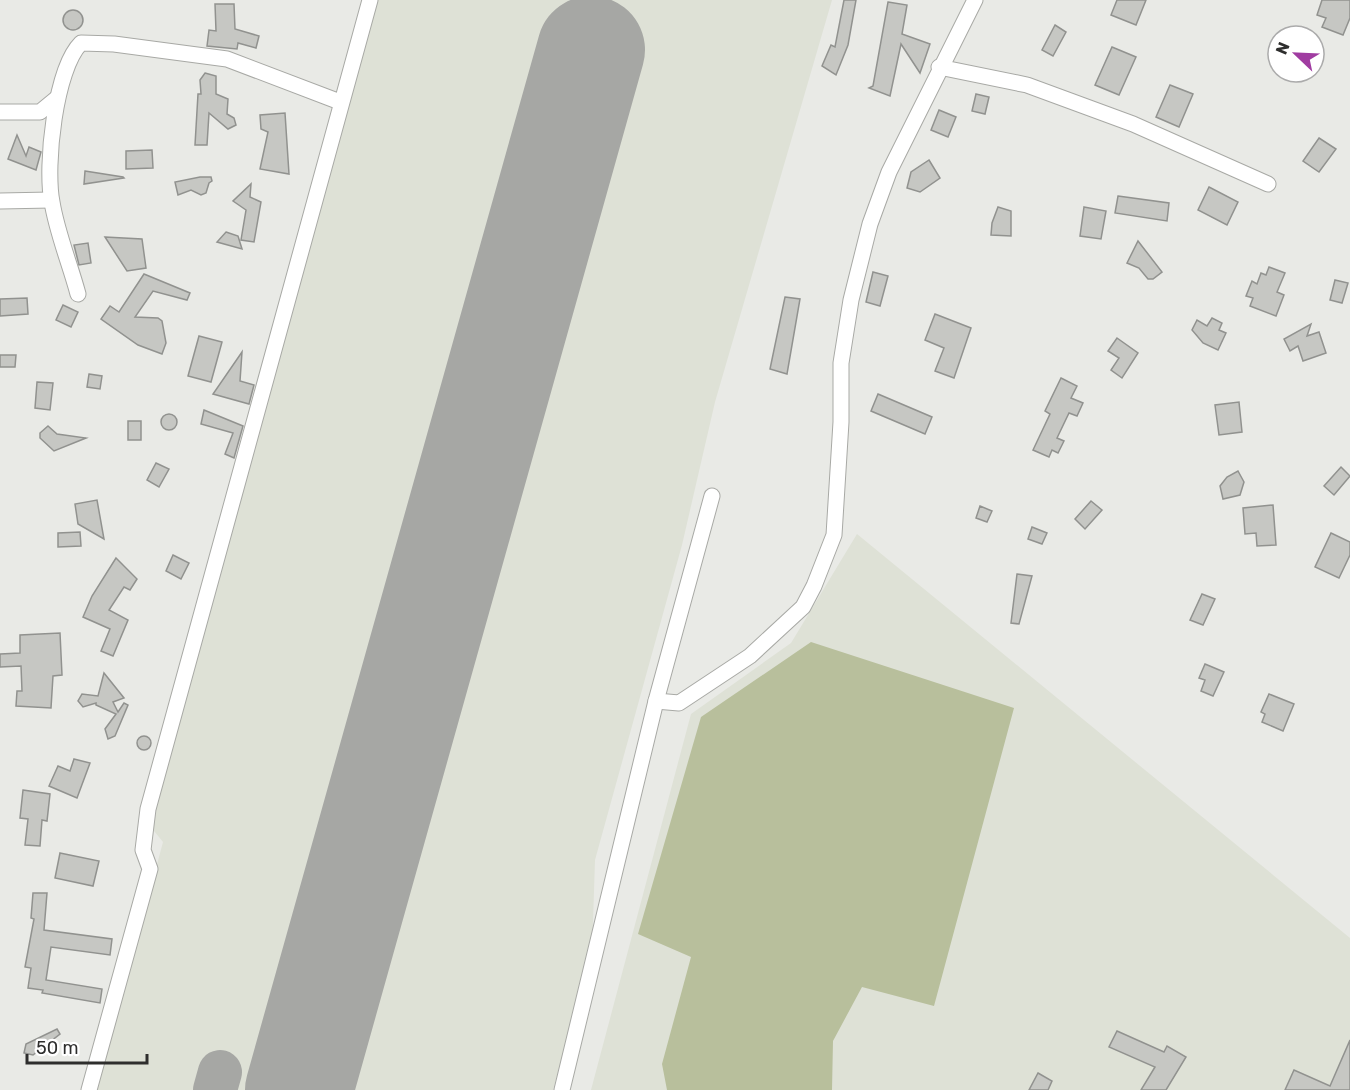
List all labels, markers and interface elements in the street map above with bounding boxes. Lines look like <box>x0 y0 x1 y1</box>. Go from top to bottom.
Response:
north arrow <box>1266 24 1326 84</box>
text: N <box>1272 39 1294 57</box>
scale bar <box>27 1027 147 1065</box>
text: 50 m <box>36 1037 79 1059</box>

